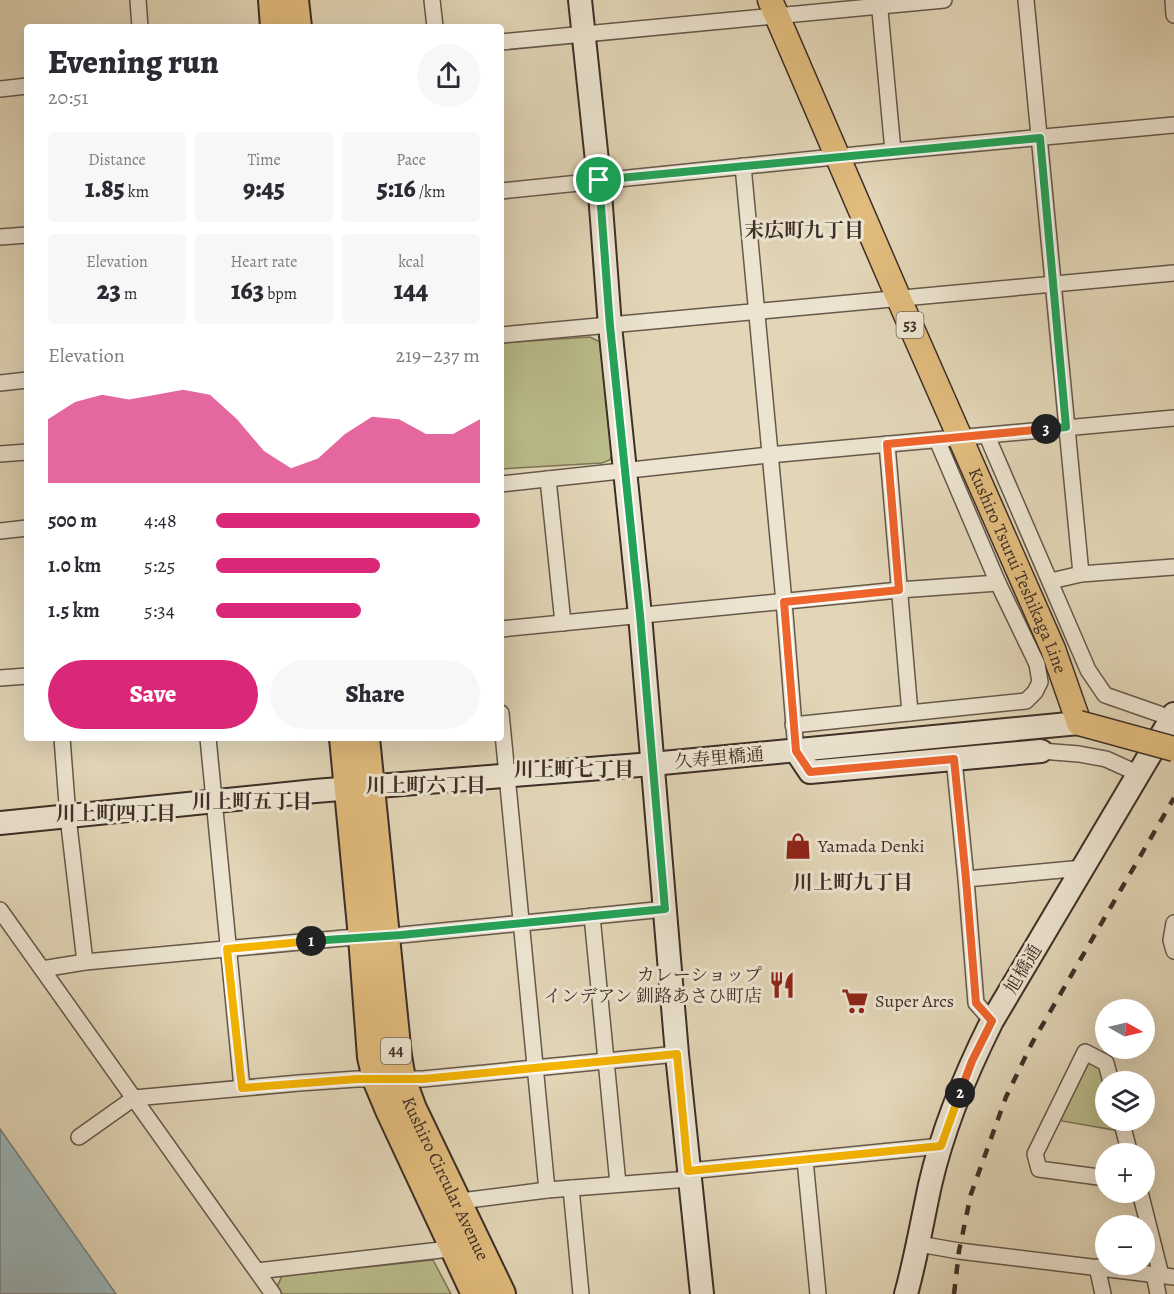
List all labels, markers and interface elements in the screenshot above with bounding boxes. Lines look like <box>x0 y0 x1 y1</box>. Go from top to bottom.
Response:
text: Evening run <box>48 39 219 84</box>
button: share <box>417 44 480 107</box>
text: 20:51 <box>48 84 88 111</box>
text: Distance <box>88 149 146 171</box>
text: Time <box>247 149 281 171</box>
text: Pace <box>396 149 426 171</box>
pin <box>573 154 624 205</box>
icon: arrive <box>582 163 615 196</box>
text: 1.85 <box>85 171 125 206</box>
text: 9:45 <box>243 171 285 206</box>
text: 5:16 <box>377 171 416 206</box>
text: km <box>125 181 149 203</box>
text: /km <box>416 181 445 203</box>
district label: 末広町九丁目 <box>744 217 864 244</box>
text: Elevation <box>86 251 148 273</box>
text: Heart rate <box>231 251 297 273</box>
text: kcal <box>398 251 424 273</box>
text: 23 <box>97 273 121 308</box>
text: 163 <box>231 273 264 308</box>
text: 144 <box>394 273 428 308</box>
text: m <box>121 283 137 305</box>
text: bpm <box>264 283 297 305</box>
road number: 53 <box>896 312 924 338</box>
text: Elevation <box>48 342 125 369</box>
text: 219–237 m <box>396 342 480 369</box>
pin: 3 <box>1031 414 1061 444</box>
text: 3 <box>1043 418 1049 440</box>
street label: Kushiro Tsurui Teshikaga Line <box>963 464 1073 677</box>
text: 500 m <box>48 507 97 534</box>
text: 4:48 <box>144 507 177 534</box>
text: 1.0 km <box>48 552 101 579</box>
text: 5:25 <box>144 552 175 579</box>
text: 1.5 km <box>48 597 100 624</box>
text: 5:34 <box>144 597 175 624</box>
button: Save <box>48 660 258 729</box>
button: Share <box>270 660 480 729</box>
street label: 久寿里橋通 <box>673 742 765 774</box>
district label: 川上町七丁目 <box>514 756 634 783</box>
district label: 川上町六丁目 <box>366 772 486 799</box>
district label: 川上町五丁目 <box>192 788 312 815</box>
district label: 川上町四丁目 <box>56 800 176 827</box>
shop icon: Yamada Denki <box>783 831 813 861</box>
place label: Yamada Denki <box>817 834 925 858</box>
district label: 川上町九丁目 <box>793 869 913 896</box>
pin: 1 <box>296 926 326 956</box>
text: 1 <box>308 930 314 952</box>
street label: 旭橋通 <box>999 940 1047 998</box>
place label: カレーショップ インデアン 釧路あさひ町店 <box>543 963 762 1008</box>
restaurant icon: カレーショップ インデアン 釧路あさひ町店 <box>767 970 797 1000</box>
supermarket icon: Super Arcs <box>840 986 870 1016</box>
place label: Super Arcs <box>875 989 954 1013</box>
north arrow <box>1095 999 1155 1059</box>
map controls <box>1095 999 1155 1275</box>
road number: 44 <box>381 1038 411 1064</box>
button: layers <box>1095 1071 1155 1131</box>
pin: 2 <box>945 1078 975 1108</box>
text: 2 <box>956 1082 964 1104</box>
street label: Kushiro Circular Avenue <box>396 1093 495 1264</box>
button: + <box>1095 1143 1155 1203</box>
button: − <box>1095 1215 1155 1275</box>

